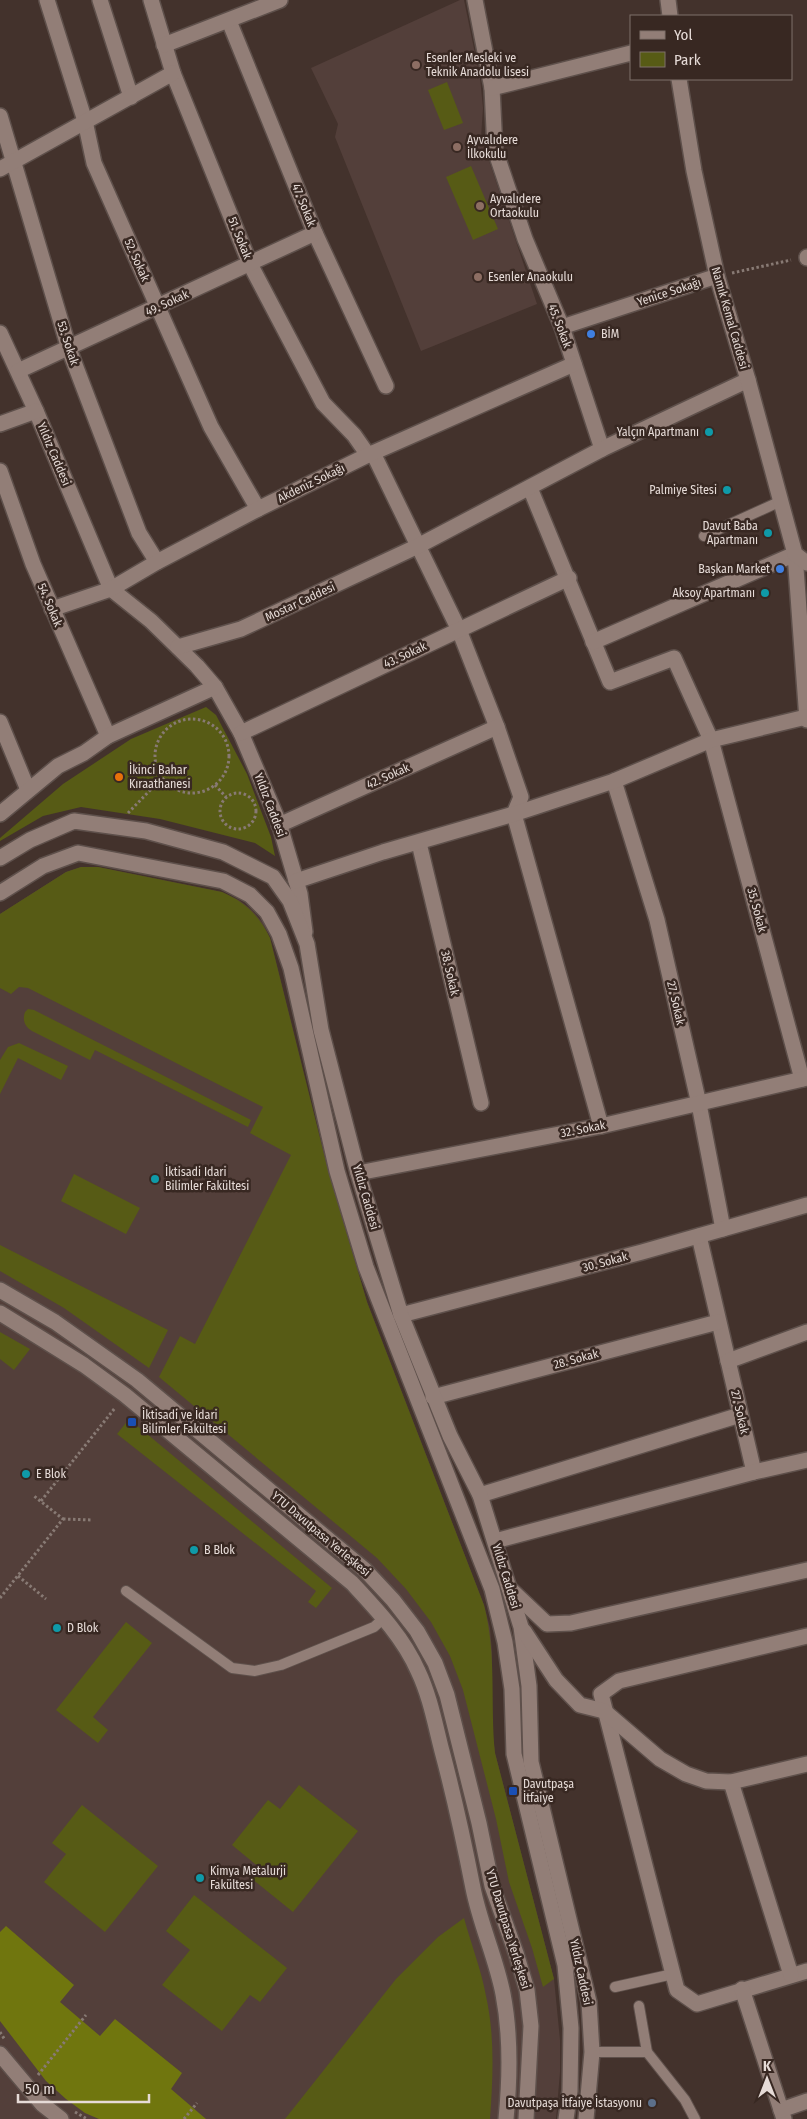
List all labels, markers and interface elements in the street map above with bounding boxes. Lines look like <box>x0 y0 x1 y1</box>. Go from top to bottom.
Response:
legend <box>630 15 792 80</box>
text: Yol <box>674 26 692 44</box>
place label: Esenler Mesleki ve Teknik Anadolu lisesi <box>426 51 529 79</box>
text: Park <box>674 51 701 69</box>
marker: Esenler Mesleki ve Teknik Anadolu lisesi <box>410 59 422 71</box>
place label: Ayvalıdere İlkokulu <box>467 133 518 161</box>
marker: Ayvalıdere İlkokulu <box>451 141 463 153</box>
street label: 47. Sokak <box>289 182 319 229</box>
place label: Ayvalıdere Ortaokulu <box>490 192 541 220</box>
marker: Ayvalıdere Ortaokulu <box>474 200 486 212</box>
street label: 51. Sokak <box>225 215 255 261</box>
street label: 52. Sokak <box>121 237 153 284</box>
street label: Namık Kemal Caddesi <box>709 265 751 371</box>
place label: Esenler Anaokulu <box>488 270 573 284</box>
marker: Esenler Anaokulu <box>472 271 484 283</box>
street label: Yenice Sokağı <box>635 275 703 309</box>
street label: 49. Sokak <box>143 287 191 319</box>
street label: 45. Sokak <box>545 302 575 350</box>
street label: 53. Sokak <box>54 319 82 367</box>
place label: BİM <box>601 326 619 341</box>
marker: BİM <box>585 328 597 340</box>
street label: Yıldız Caddesi <box>34 420 74 488</box>
place label: Yalçın Apartmanı <box>617 425 699 439</box>
marker: Yalçın Apartmanı <box>703 426 715 438</box>
street label: Akdeniz Sokağı <box>275 461 347 505</box>
place label: Palmiye Sitesi <box>649 483 717 497</box>
marker: Palmiye Sitesi <box>721 484 733 496</box>
place label: Davut Baba Apartmanı <box>702 519 758 547</box>
marker: Davut Baba Apartmanı <box>762 527 774 539</box>
place label: Başkan Market <box>698 562 770 576</box>
marker: Başkan Market <box>774 563 786 575</box>
street label: Mostar Caddesi <box>263 580 337 624</box>
street label: 54. Sokak <box>35 581 66 629</box>
place label: Aksoy Apartmanı <box>673 586 755 600</box>
marker: Aksoy Apartmanı <box>759 587 771 599</box>
street label: 43. Sokak <box>381 639 429 671</box>
street label: 42. Sokak <box>364 760 412 792</box>
place label: İkinci Bahar Kıraathanesi <box>129 762 190 791</box>
marker: İkinci Bahar Kıraathanesi <box>113 771 125 783</box>
street label: Yıldız Caddesi <box>251 771 289 839</box>
street label: 35. Sokak <box>744 886 770 934</box>
street label: 38. Sokak <box>438 949 462 997</box>
street label: 27. Sokak <box>664 980 688 1027</box>
street label: 32. Sokak <box>560 1118 607 1140</box>
street label: Yıldız Caddesi <box>350 1163 382 1231</box>
place label: İktisadi Idari Bilimler Fakültesi <box>165 1164 249 1193</box>
marker: İktisadi Idari Bilimler Fakültesi <box>149 1173 161 1185</box>
street label: 30. Sokak <box>581 1249 630 1275</box>
street label: 28. Sokak <box>552 1346 600 1372</box>
street label: 27. Sokak <box>728 1389 752 1436</box>
place label: İktisadi ve İdari Bilimler Fakültesi <box>142 1407 226 1436</box>
marker: İktisadi ve İdari Bilimler Fakültesi <box>126 1416 138 1428</box>
place label: E Blok <box>36 1467 66 1481</box>
marker: E Blok <box>20 1468 32 1480</box>
street label: YTU Davutpasa Yerleşkesi <box>269 1489 373 1579</box>
street label: Yıldız Caddesi <box>489 1542 523 1610</box>
place label: B Blok <box>204 1543 235 1557</box>
marker: B Blok <box>188 1544 200 1556</box>
place label: D Blok <box>67 1621 99 1635</box>
marker: D Blok <box>51 1622 63 1634</box>
place label: Davutpaşa İtfaiye <box>523 1777 574 1805</box>
marker: Davutpaşa İtfaiye <box>507 1785 519 1797</box>
place label: Kimya Metalurji Fakültesi <box>210 1864 286 1892</box>
street label: YTU Davutpasa Yerleşkesi <box>483 1867 533 1991</box>
marker: Kimya Metalurji Fakültesi <box>194 1872 206 1884</box>
street label: Yıldız Caddesi <box>567 1938 595 2006</box>
north arrow <box>742 2054 792 2104</box>
text: K <box>763 2058 772 2075</box>
scale bar <box>18 2072 149 2104</box>
text: 50 m <box>25 2080 55 2098</box>
place label: Davutpaşa İtfaiye İstasyonu <box>508 2095 642 2110</box>
marker: Davutpaşa İtfaiye İstasyonu <box>646 2097 658 2109</box>

